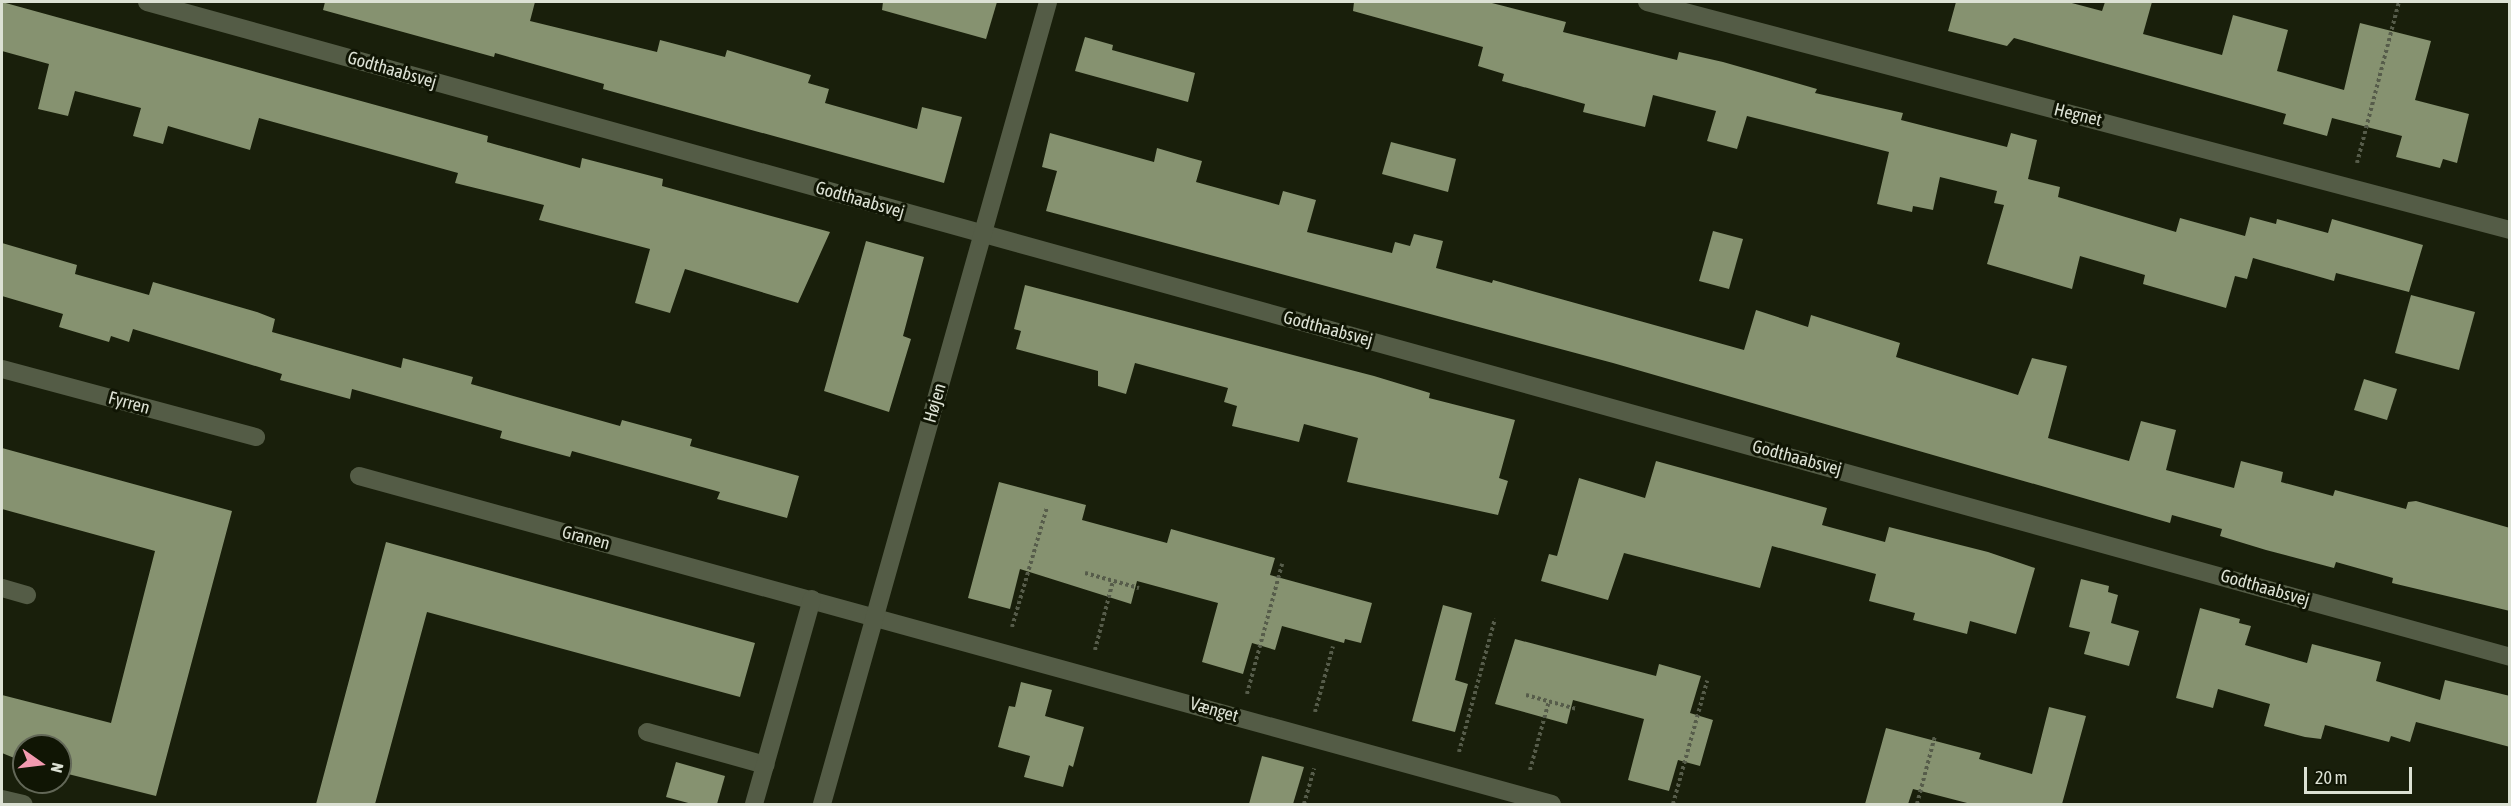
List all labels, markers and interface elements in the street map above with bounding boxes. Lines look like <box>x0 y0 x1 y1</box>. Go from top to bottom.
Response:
street label: Godthaabsvej <box>345 47 439 93</box>
street label: Hegnet <box>2052 99 2104 131</box>
street label: Godthaabsvej <box>813 177 907 223</box>
street label: Godthaabsvej <box>1281 307 1375 351</box>
street label: Højen <box>919 381 951 425</box>
street label: Fyrren <box>106 387 152 419</box>
street label: Godthaabsvej <box>1750 436 1844 480</box>
street label: Granen <box>560 521 612 555</box>
street label: Godthaabsvej <box>2218 565 2312 611</box>
street label: Vænget <box>1187 693 1241 727</box>
north arrow <box>12 734 72 794</box>
scale bar <box>2307 755 2415 793</box>
text: N <box>48 761 67 775</box>
text: 20 m <box>2315 767 2347 788</box>

